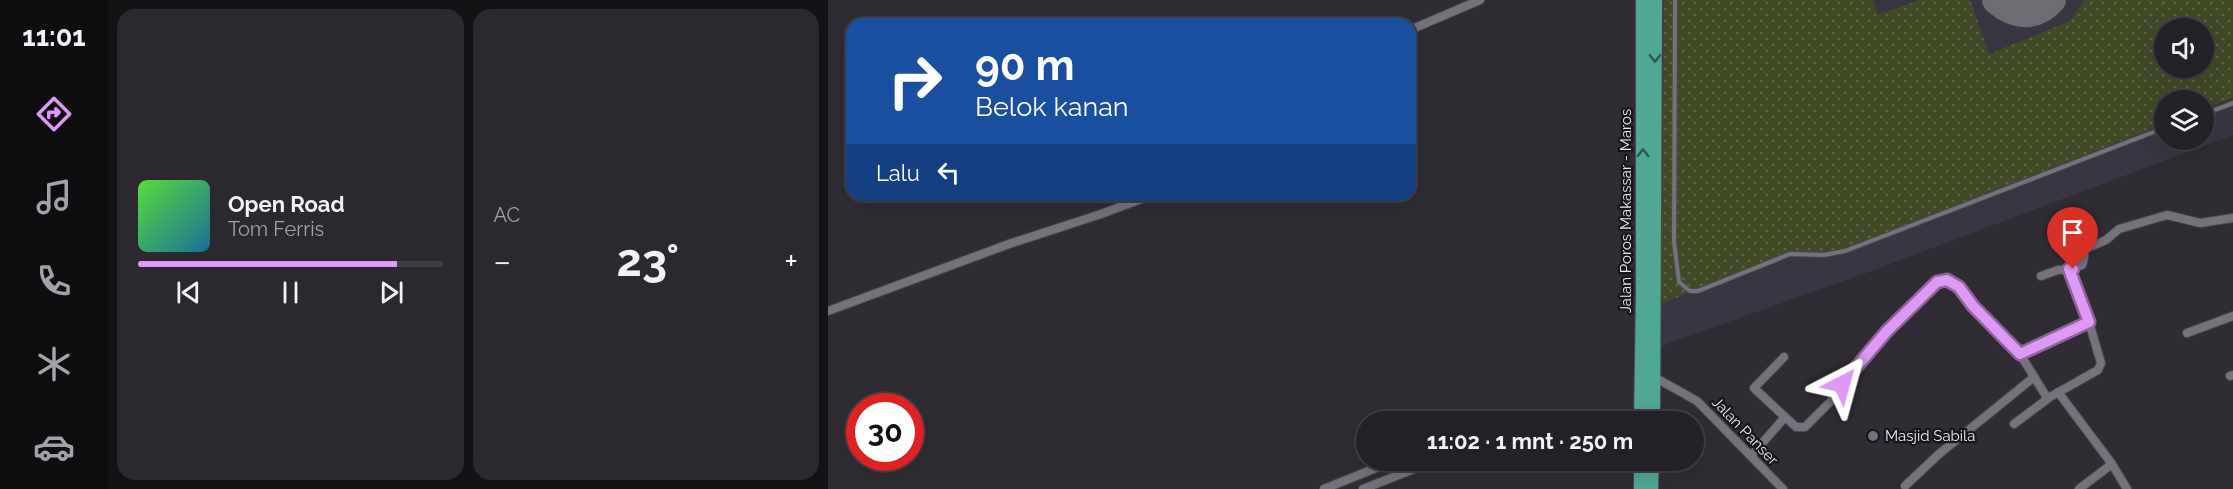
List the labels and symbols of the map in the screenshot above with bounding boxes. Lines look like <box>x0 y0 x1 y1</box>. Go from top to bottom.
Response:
one-way arrow <box>1649 54 1661 63</box>
street label: Jalan Poros Makassar - Maros <box>1617 109 1635 313</box>
one-way arrow <box>1637 149 1649 158</box>
pin <box>2047 207 2098 269</box>
position arrow <box>1810 352 1874 416</box>
speed limit sign: 30 <box>846 393 924 471</box>
street label: Jalan Panser <box>1708 393 1782 469</box>
place label: Masjid Sabila <box>1885 427 1975 445</box>
marker: Masjid Sabila <box>1866 429 1880 443</box>

